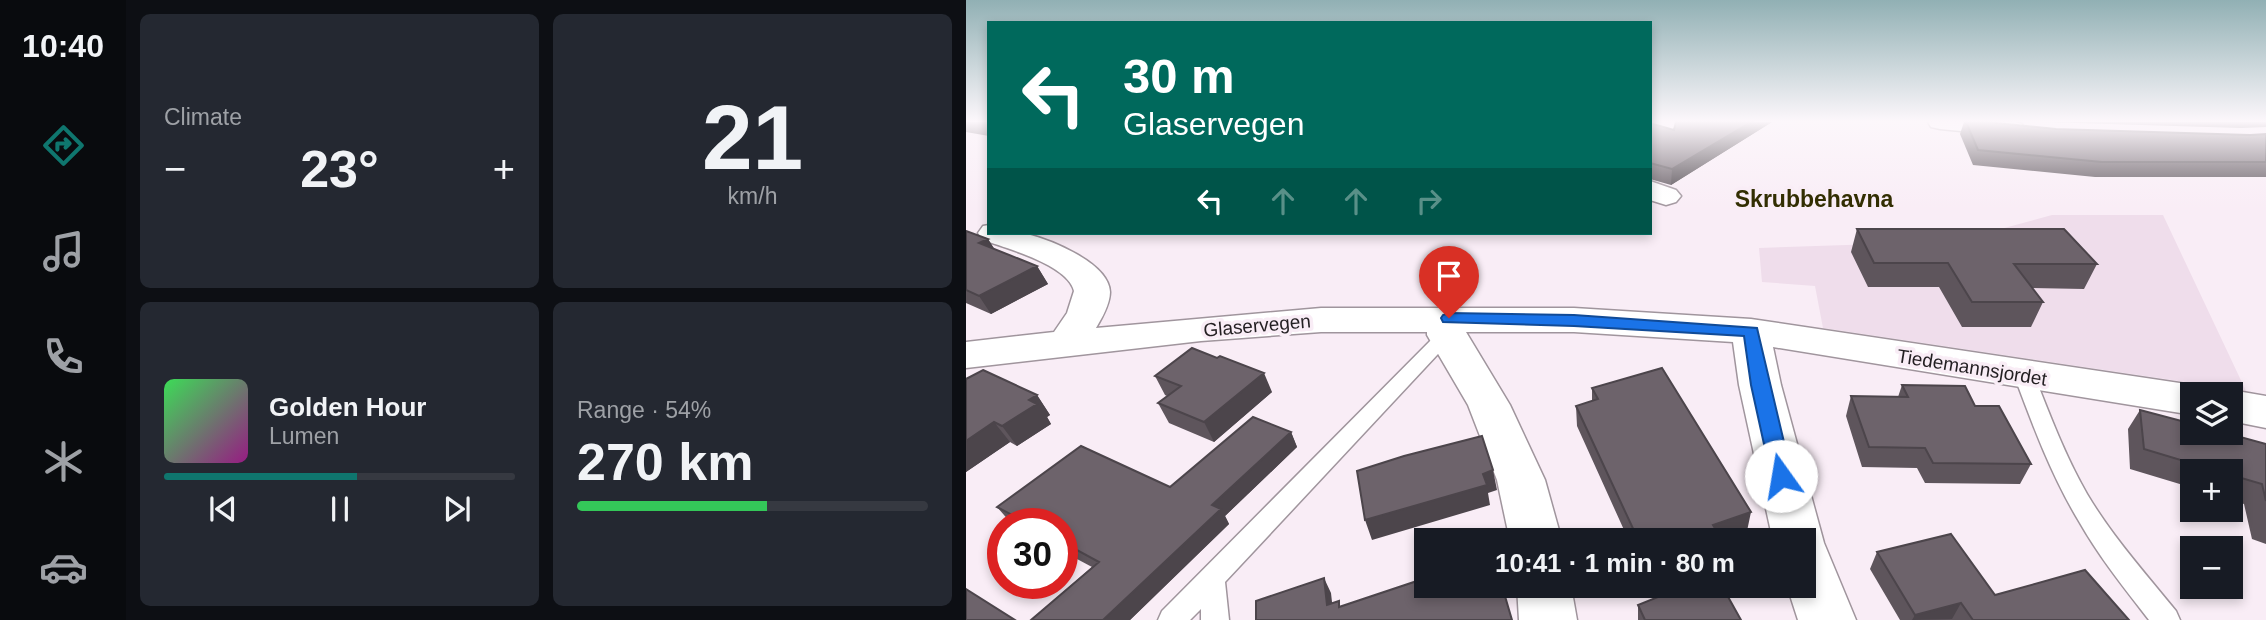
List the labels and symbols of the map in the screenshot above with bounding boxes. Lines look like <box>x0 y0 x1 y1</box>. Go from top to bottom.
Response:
district label: Skrubbehavna <box>1735 186 1893 212</box>
pin <box>1419 246 1479 318</box>
street label: Glaservegen <box>1202 310 1312 341</box>
street label: Tiedemannsjordet <box>1896 345 2049 390</box>
position arrow <box>1744 439 1818 513</box>
speed limit sign: 30 <box>987 508 1078 599</box>

